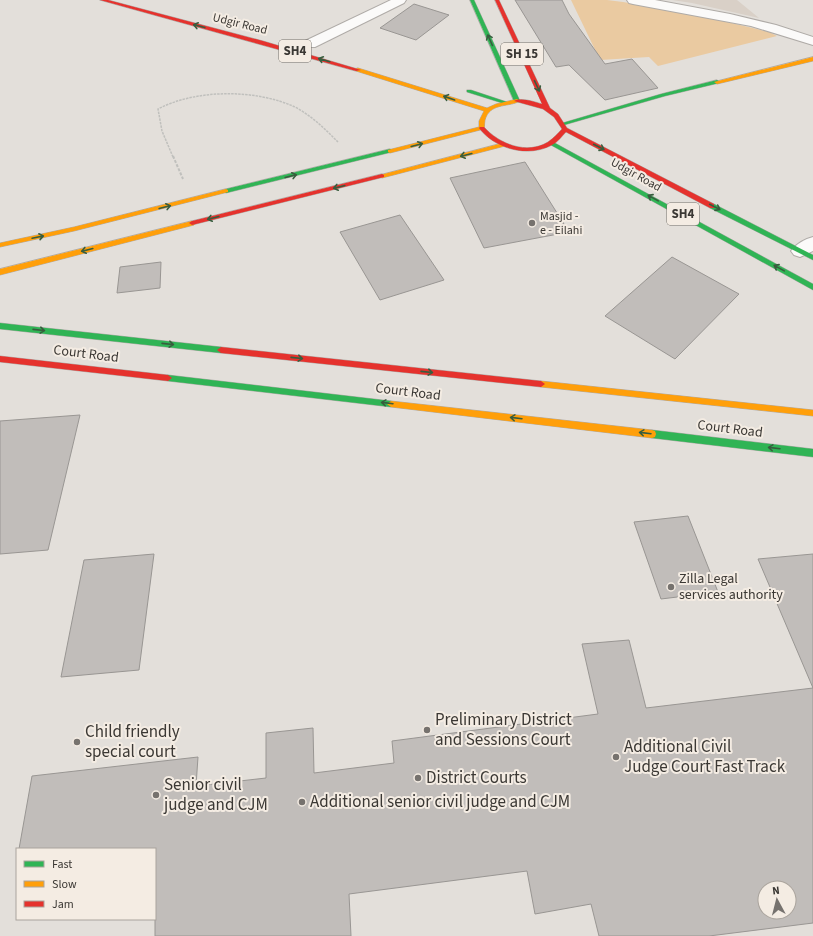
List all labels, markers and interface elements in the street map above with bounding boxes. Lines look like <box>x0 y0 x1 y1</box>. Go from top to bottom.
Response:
street label: Udgir Road <box>211 9 269 39</box>
one-way arrow <box>193 22 206 29</box>
one-way arrow <box>486 34 493 46</box>
road number: SH4 <box>279 40 311 62</box>
road number: SH 15 <box>501 43 543 65</box>
one-way arrow <box>318 56 331 63</box>
one-way arrow <box>534 80 541 92</box>
one-way arrow <box>442 94 455 101</box>
one-way arrow <box>410 141 423 148</box>
one-way arrow <box>593 144 605 151</box>
one-way arrow <box>459 151 472 159</box>
street label: Udgir Road <box>608 154 664 196</box>
one-way arrow <box>284 172 297 179</box>
one-way arrow <box>333 183 346 191</box>
one-way arrow <box>647 194 659 201</box>
one-way arrow <box>158 202 171 210</box>
road number: SH4 <box>667 203 699 225</box>
one-way arrow <box>709 204 721 211</box>
place label: Masjid - e - Eilahi <box>540 208 582 239</box>
one-way arrow <box>207 215 220 223</box>
marker: Masjid - e - Eilahi <box>527 218 537 228</box>
one-way arrow <box>31 232 44 240</box>
one-way arrow <box>81 247 94 254</box>
one-way arrow <box>773 264 785 272</box>
one-way arrow <box>32 326 45 334</box>
street label: Court Road <box>52 340 120 368</box>
one-way arrow <box>161 340 174 348</box>
one-way arrow <box>290 354 303 362</box>
one-way arrow <box>420 368 433 376</box>
street label: Court Road <box>374 378 442 406</box>
one-way arrow <box>381 400 394 407</box>
one-way arrow <box>510 415 523 422</box>
street label: Court Road <box>696 415 764 443</box>
one-way arrow <box>639 429 652 437</box>
one-way arrow <box>768 444 781 452</box>
place label: Zilla Legal services authority <box>679 569 783 605</box>
marker: Zilla Legal services authority <box>666 582 676 592</box>
place label: Preliminary District and Sessions Court <box>435 708 572 752</box>
place label: Child friendly special court <box>85 720 180 764</box>
marker: Preliminary District and Sessions Court <box>422 725 432 735</box>
place label: Additional Civil Judge Court Fast Track <box>624 735 786 779</box>
marker: Child friendly special court <box>72 737 82 747</box>
marker: Additional Civil Judge Court Fast Track <box>611 752 621 762</box>
place label: District Courts <box>426 766 527 790</box>
place label: Senior civil judge and CJM <box>163 773 268 817</box>
marker: District Courts <box>413 773 423 783</box>
marker: Senior civil judge and CJM <box>151 790 161 800</box>
place label: Additional senior civil judge and CJM <box>310 790 570 814</box>
marker: Additional senior civil judge and CJM <box>297 797 307 807</box>
legend <box>16 848 156 920</box>
text: Fast <box>52 856 72 873</box>
text: Slow <box>52 876 77 893</box>
north arrow <box>757 880 797 920</box>
text: N <box>771 883 780 898</box>
text: Jam <box>52 896 74 913</box>

